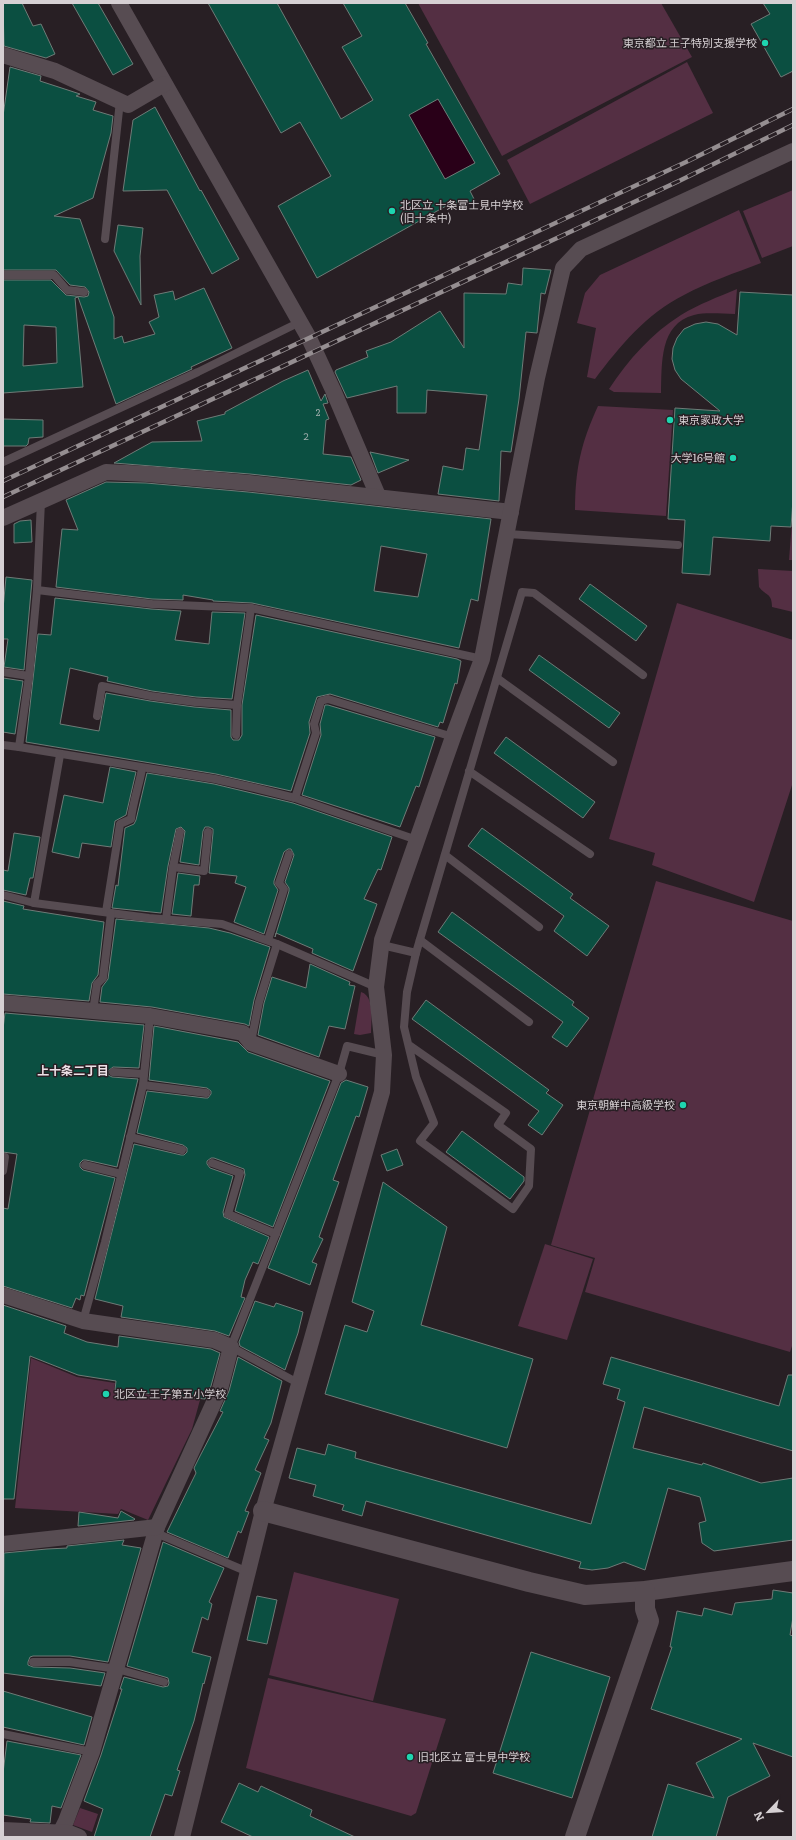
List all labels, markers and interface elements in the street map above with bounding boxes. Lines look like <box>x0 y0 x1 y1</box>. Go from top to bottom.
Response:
place label: 東京都立 王子特別支援学校 <box>623 34 757 50</box>
marker: 東京都立 王子特別支援学校 <box>760 38 770 48</box>
place label: 北区立 十条富士見中学校 (旧十条中) <box>400 196 523 225</box>
marker: 北区立 十条富士見中学校 (旧十条中) <box>387 206 397 216</box>
house number: 2 <box>316 405 321 419</box>
place label: 東京家政大学 <box>678 411 744 427</box>
marker: 東京家政大学 <box>665 415 675 425</box>
house number: ２ <box>301 429 311 443</box>
place label: 大学16号館 <box>671 449 725 465</box>
marker: 大学16号館 <box>728 453 738 463</box>
district label: 上十条二丁目 <box>37 1061 109 1079</box>
place label: 東京朝鮮中高級学校 <box>576 1096 675 1112</box>
marker: 東京朝鮮中高級学校 <box>678 1100 688 1110</box>
place label: 北区立 王子第五小学校 <box>114 1385 226 1401</box>
marker: 北区立 王子第五小学校 <box>101 1389 111 1399</box>
place label: 旧北区立 富士見中学校 <box>418 1748 530 1764</box>
marker: 旧北区立 富士見中学校 <box>405 1752 415 1762</box>
north arrow <box>748 1792 788 1832</box>
text: N <box>749 1809 767 1824</box>

